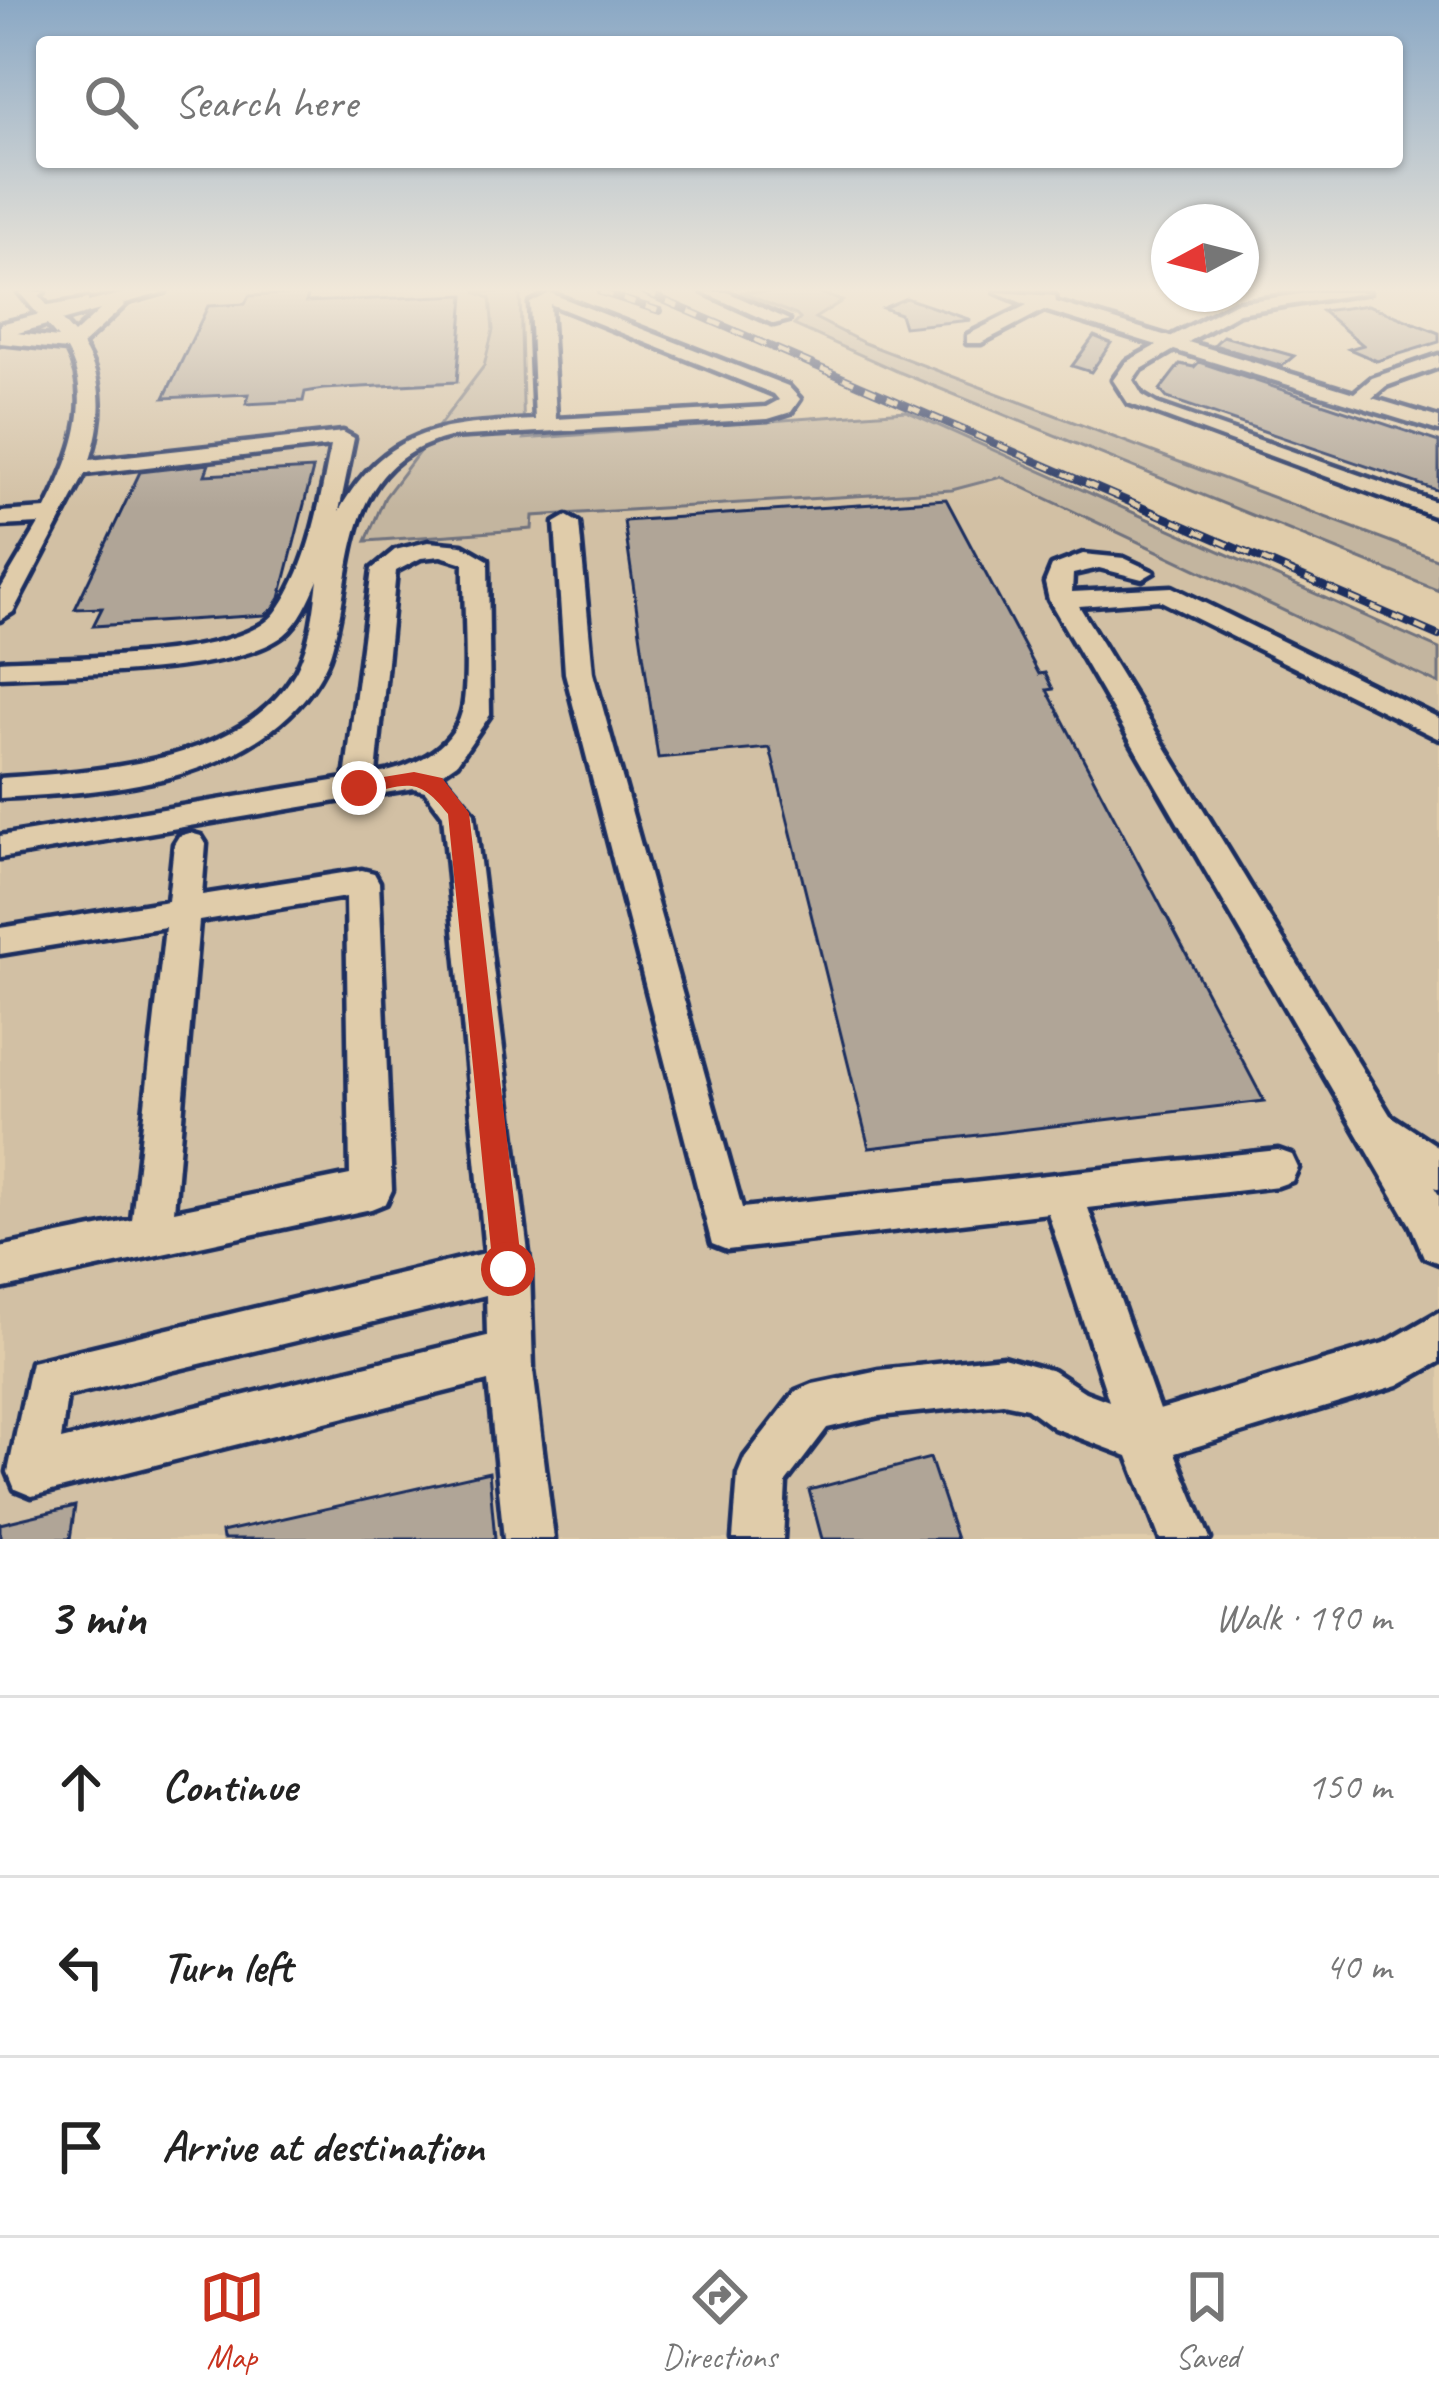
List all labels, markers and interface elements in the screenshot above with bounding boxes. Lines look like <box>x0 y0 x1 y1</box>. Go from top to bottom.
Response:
search box <box>36 36 1403 168</box>
icon: search <box>78 69 144 135</box>
text: Search here <box>174 74 357 131</box>
north arrow <box>1151 204 1259 312</box>
route end <box>332 761 386 815</box>
route start <box>481 1242 535 1296</box>
text: 3 min <box>48 1585 146 1649</box>
text: Walk · 190 m <box>1215 1593 1391 1642</box>
icon: ahead <box>48 1754 114 1820</box>
text: Continue <box>162 1758 296 1815</box>
text: 150 m <box>1307 1762 1391 1811</box>
icon: left <box>48 1934 114 2000</box>
text: Turn left <box>162 1938 292 1995</box>
text: 40 m <box>1325 1942 1391 1991</box>
icon: arrive <box>48 2114 114 2180</box>
text: Arrive at destination <box>162 2118 484 2175</box>
tab: Map <box>199 2264 265 2378</box>
tab: Directions <box>662 2264 777 2378</box>
tab: Saved <box>1174 2264 1240 2378</box>

